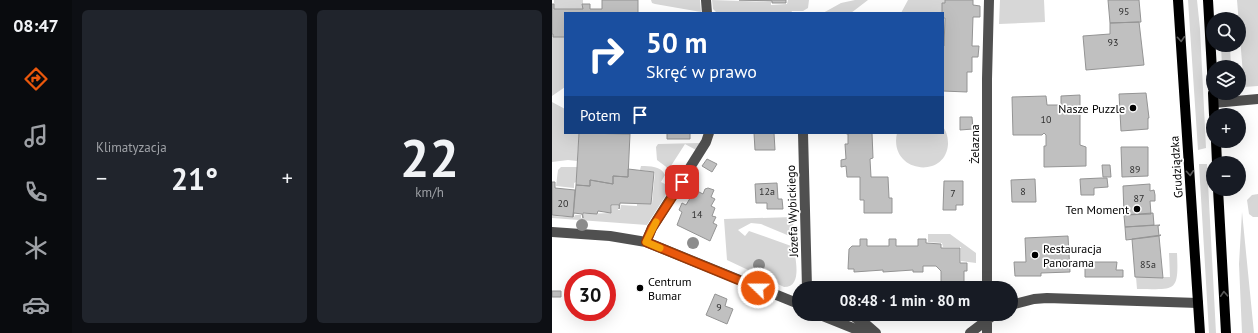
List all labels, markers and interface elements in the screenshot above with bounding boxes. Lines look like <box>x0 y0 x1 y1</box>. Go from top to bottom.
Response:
house number: 95 <box>1119 5 1129 18</box>
map controls <box>1206 12 1246 196</box>
button: search <box>1206 12 1246 52</box>
text: 08:47 <box>13 14 59 37</box>
text: 50 m <box>646 24 707 61</box>
icon: right <box>580 28 632 80</box>
house number: 93 <box>1108 36 1118 49</box>
one-way arrow <box>1176 36 1185 42</box>
text: Skręć w prawo <box>646 60 757 83</box>
button: layers <box>1206 60 1246 100</box>
icon: directions <box>22 65 50 93</box>
place label: Nasze Puzzle <box>1058 101 1125 116</box>
marker: Nasze Puzzle <box>1128 103 1138 113</box>
icon: arrive <box>629 104 651 126</box>
text: Potem <box>580 106 621 125</box>
button: + <box>1206 108 1246 148</box>
house number: 10 <box>1041 113 1052 126</box>
icon: music <box>22 122 50 150</box>
text: 22 <box>400 124 459 191</box>
street label: Żelazna <box>967 124 982 164</box>
street label: Grudziądzka <box>1166 135 1186 199</box>
text: Klimatyzacja <box>96 139 167 156</box>
button: − <box>1206 156 1246 196</box>
text: 21° <box>171 159 218 198</box>
house number: 89 <box>1130 163 1140 176</box>
text: − <box>96 164 107 192</box>
text: + <box>282 164 293 192</box>
pin <box>665 165 699 199</box>
street label: Józefa Wybickiego <box>783 165 801 258</box>
one-way arrow <box>1185 170 1194 176</box>
icon: arrive <box>671 171 693 193</box>
icon: phone <box>22 178 50 206</box>
text: km/h <box>415 184 444 201</box>
house number: 12a <box>759 185 775 198</box>
house number: 8 <box>1020 185 1026 198</box>
house number: 7 <box>950 187 956 200</box>
house number: 87 <box>1134 192 1144 205</box>
house number: 20 <box>558 197 569 210</box>
place label: Ten Moment <box>1066 202 1129 217</box>
marker: Ten Moment <box>1132 204 1142 214</box>
house number: 14 <box>692 208 703 221</box>
icon: climate <box>22 234 50 262</box>
place label: Restauracja Panorama <box>1043 241 1102 270</box>
marker: Restauracja Panorama <box>1030 250 1040 260</box>
house number: 85a <box>1140 258 1156 271</box>
position arrow <box>737 267 779 309</box>
speed limit sign: 30 <box>564 269 616 321</box>
place label: Centrum Bumar <box>648 274 691 303</box>
marker: Centrum Bumar <box>635 283 645 293</box>
icon: car <box>22 291 50 319</box>
text: 08:48 · 1 min · 80 m <box>840 291 970 310</box>
one-way arrow <box>1220 291 1228 297</box>
house number: 9 <box>716 301 722 314</box>

